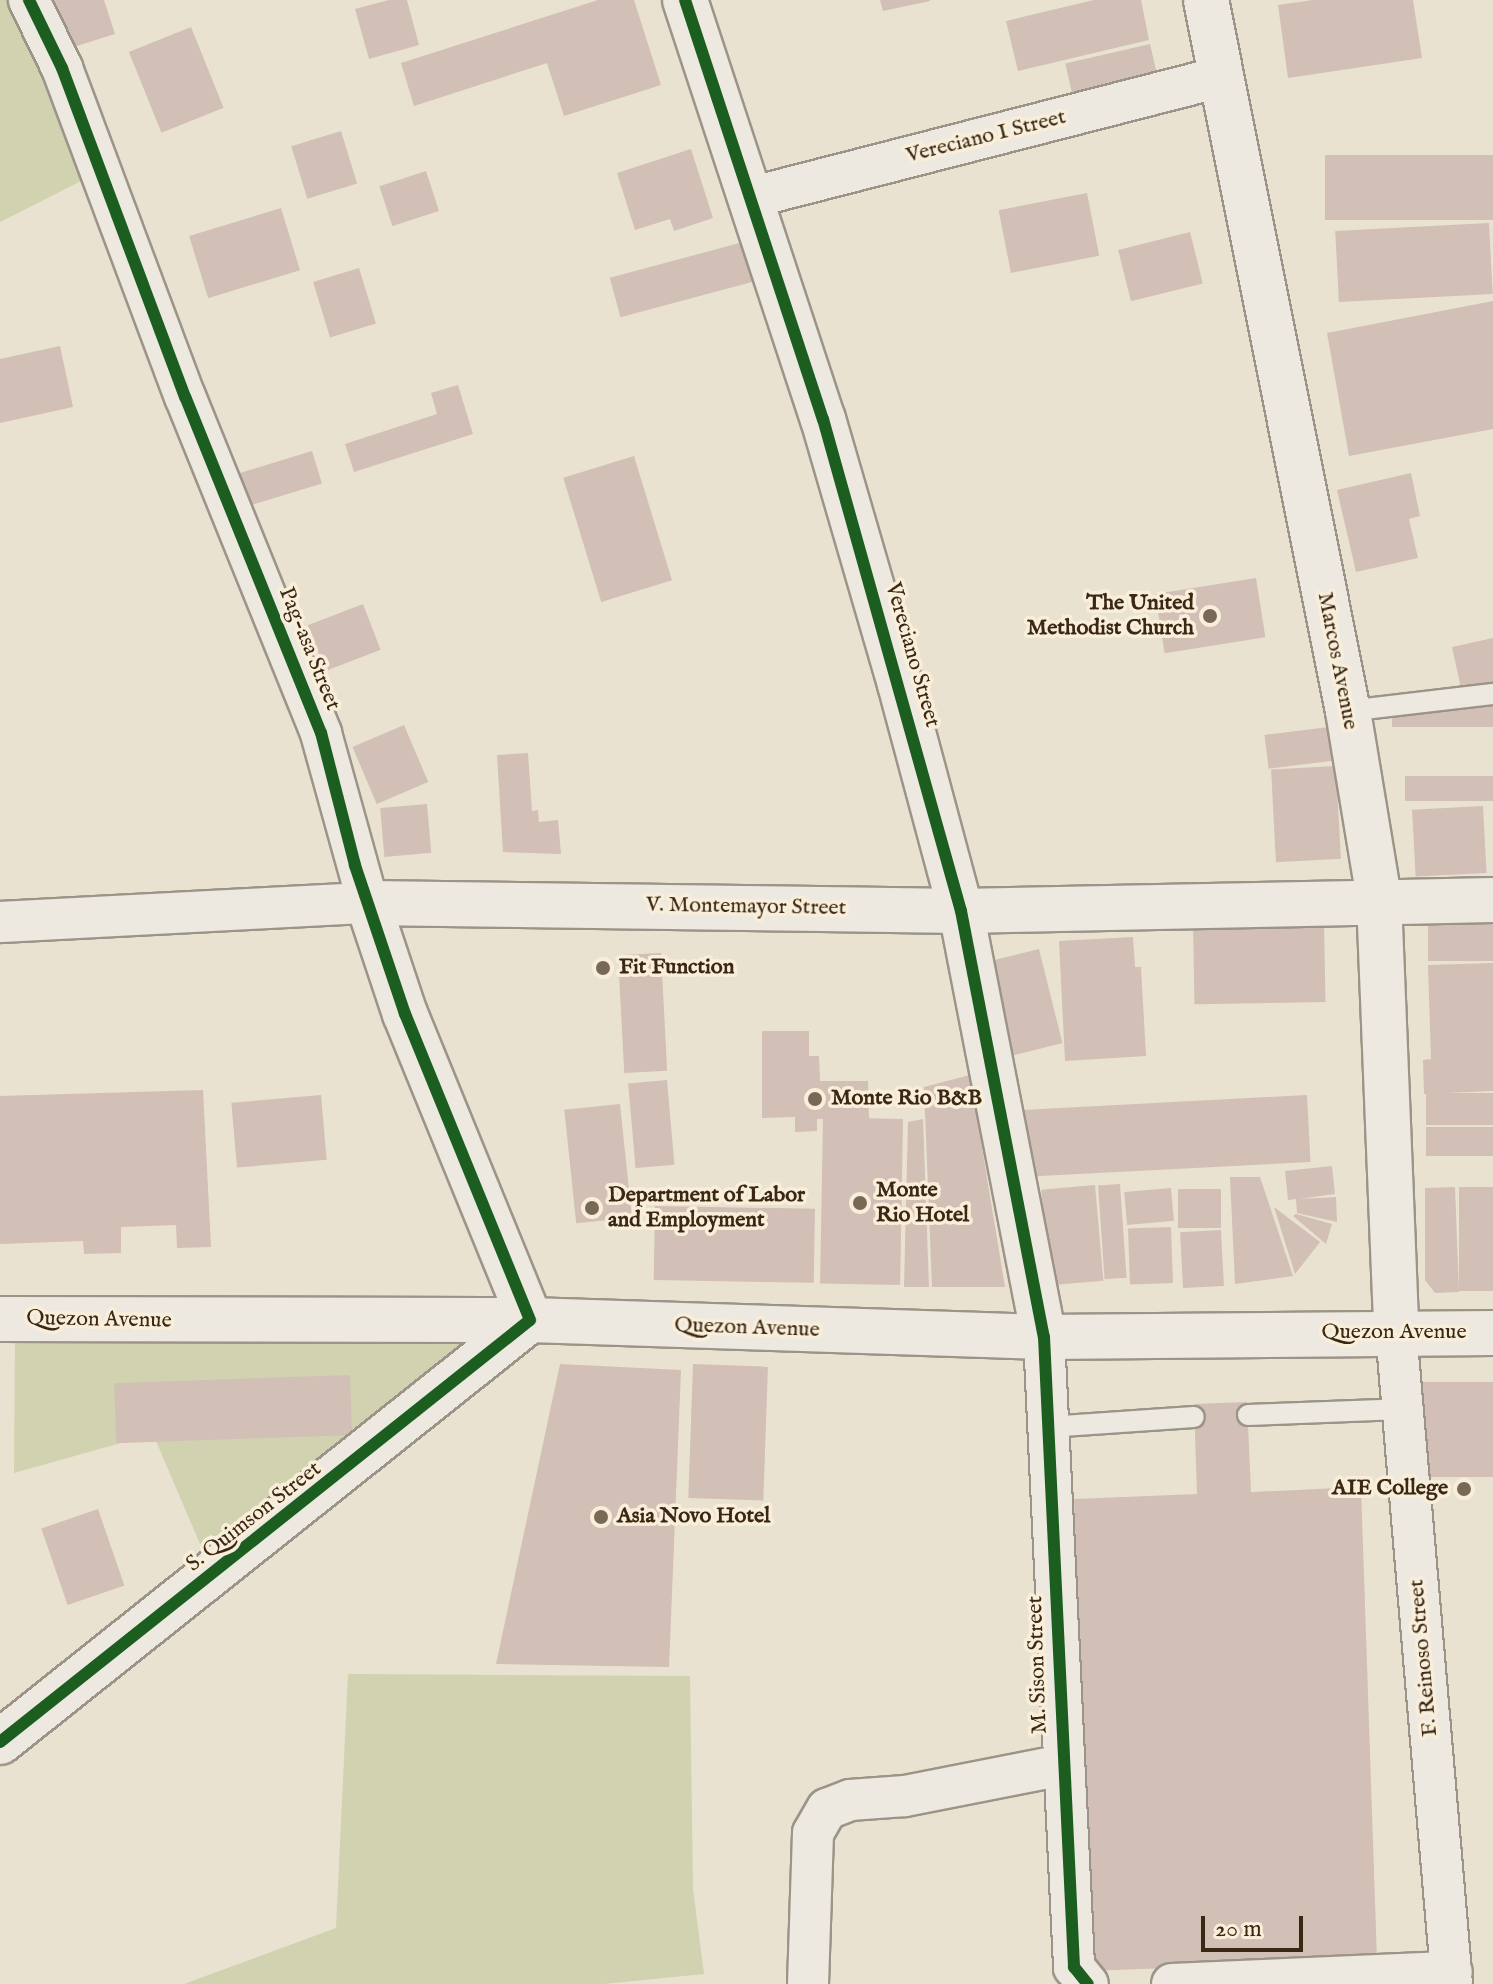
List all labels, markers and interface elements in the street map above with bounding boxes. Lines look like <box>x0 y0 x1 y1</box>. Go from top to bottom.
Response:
street label: Vereciano I Street <box>903 104 1069 170</box>
street label: Vereciano Street <box>879 580 945 730</box>
street label: Pag-asa Street <box>272 584 346 714</box>
place label: The United Methodist Church <box>1027 590 1194 642</box>
street label: Marcos Avenue <box>1311 590 1363 732</box>
marker: The United Methodist Church <box>1201 607 1219 625</box>
street label: V. Montemayor Street <box>646 892 846 922</box>
place label: Fit Function <box>619 955 734 981</box>
marker: Fit Function <box>594 959 612 977</box>
place label: Monte Rio B&B <box>831 1086 982 1112</box>
marker: Monte Rio B&B <box>806 1090 824 1108</box>
place label: Monte Rio Hotel <box>876 1177 969 1228</box>
place label: Department of Labor and Employment <box>608 1182 805 1234</box>
marker: Monte Rio Hotel <box>851 1194 869 1212</box>
marker: Department of Labor and Employment <box>583 1199 601 1217</box>
street label: Quezon Avenue <box>26 1306 172 1334</box>
street label: Quezon Avenue <box>674 1312 820 1344</box>
street label: Quezon Avenue <box>1321 1320 1467 1346</box>
street label: S. Quimson Street <box>181 1456 327 1578</box>
place label: AIE College <box>1332 1476 1448 1502</box>
marker: AIE College <box>1455 1480 1473 1498</box>
place label: Asia Novo Hotel <box>617 1504 770 1530</box>
marker: Asia Novo Hotel <box>592 1508 610 1526</box>
street label: F. Reinoso Street <box>1404 1578 1444 1738</box>
street label: M. Sison Street <box>1022 1596 1054 1734</box>
scale bar <box>1205 1900 1307 1950</box>
text: 20 m <box>1215 1914 1262 1945</box>

